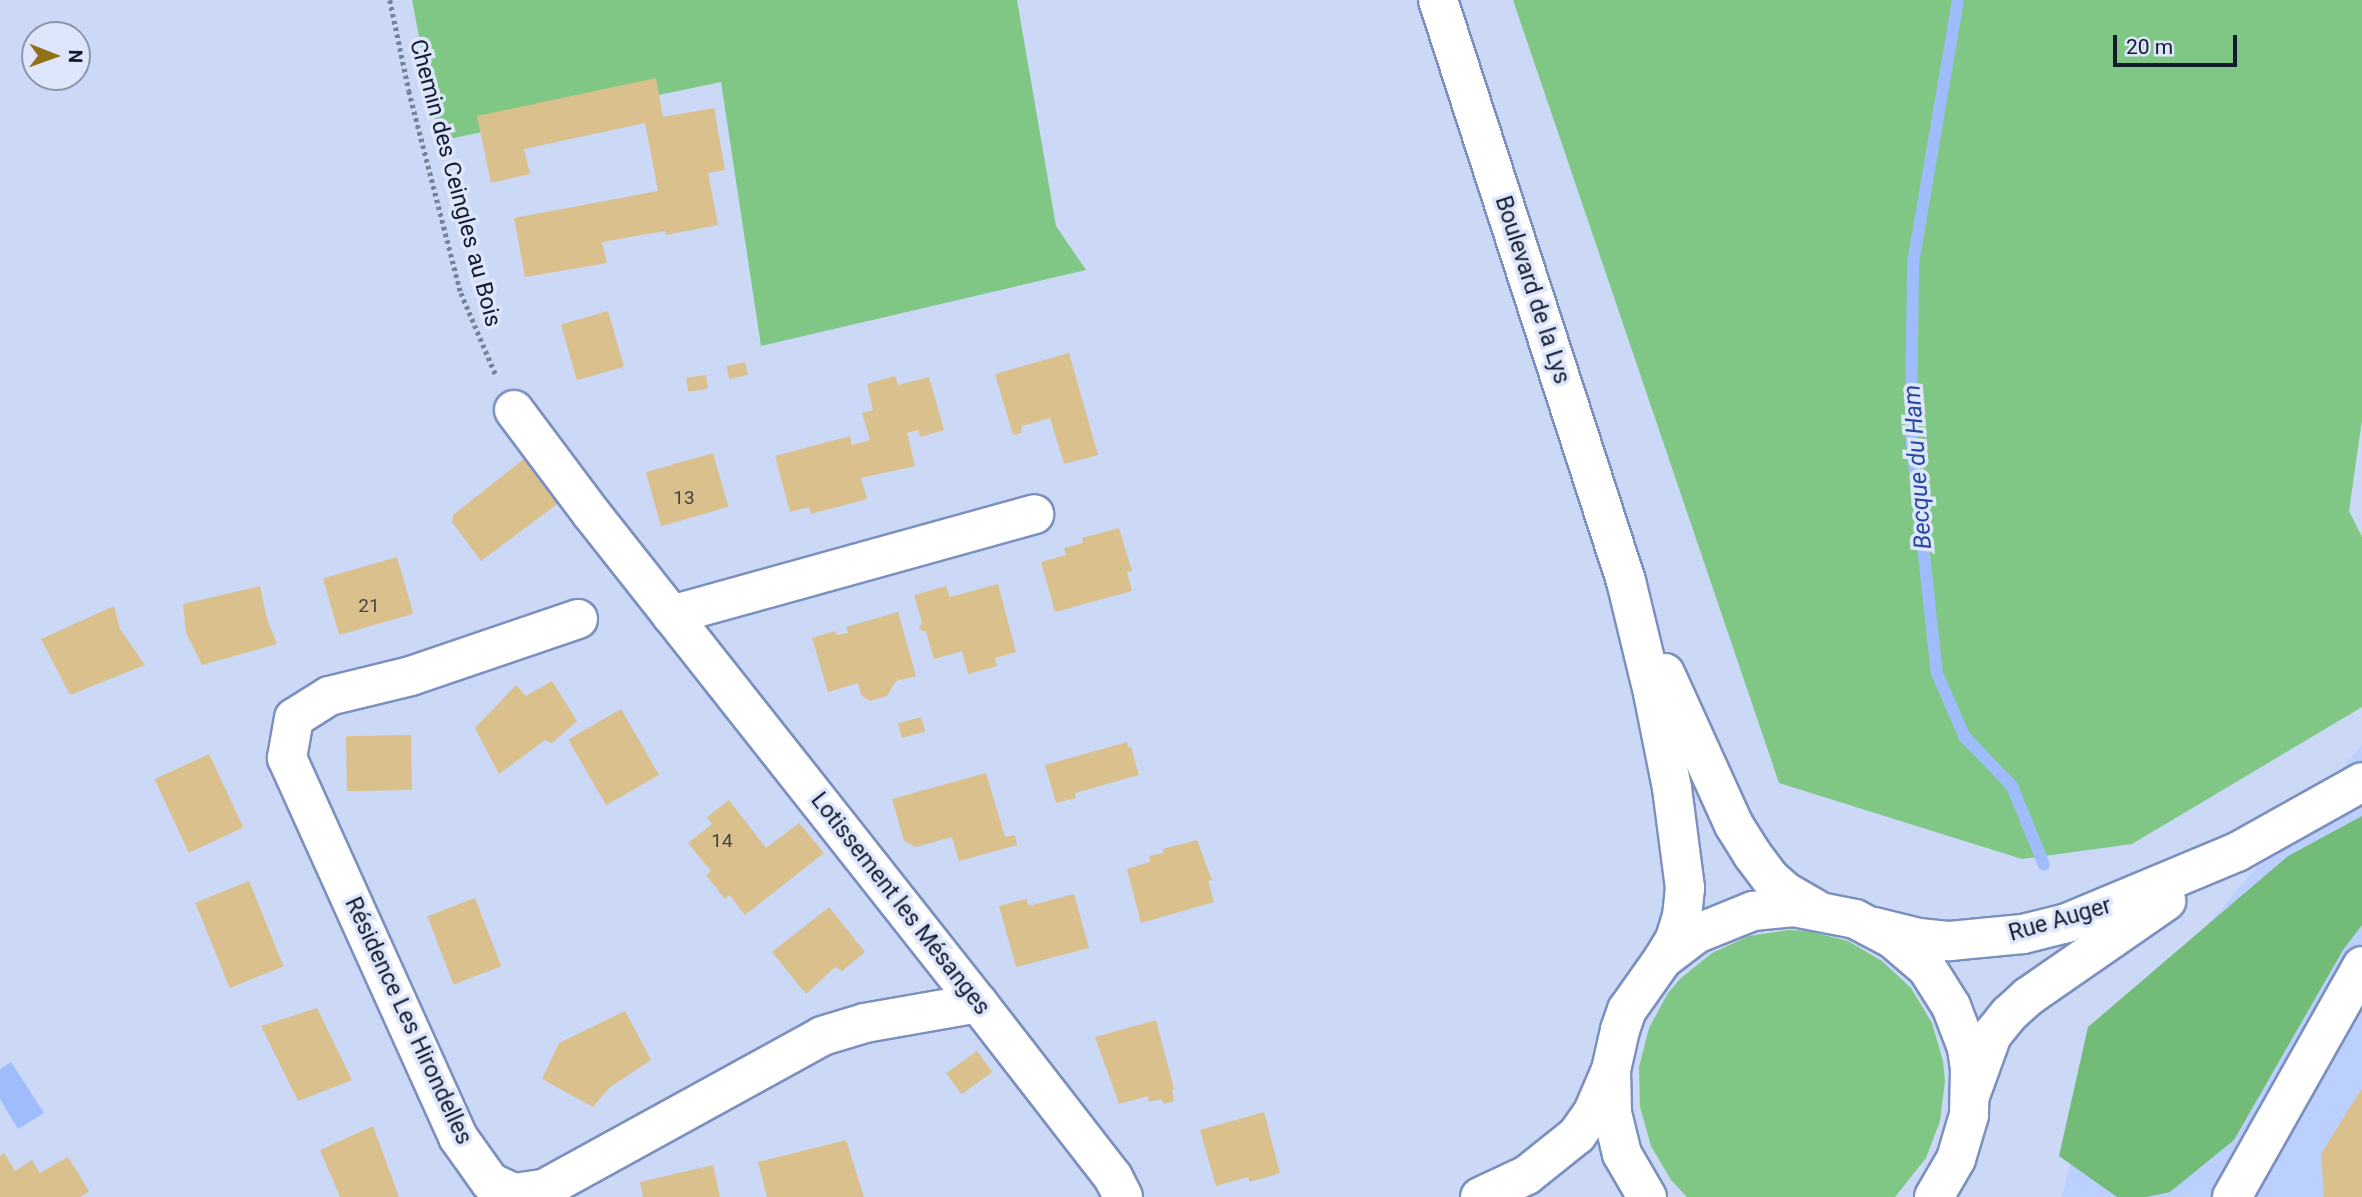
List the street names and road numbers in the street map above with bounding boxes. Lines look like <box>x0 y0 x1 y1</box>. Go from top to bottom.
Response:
street label: Chemin des Ceingles au Bois <box>403 36 507 330</box>
street label: Boulevard de la Lys <box>1489 193 1575 387</box>
street label: Lotissement les Mésanges <box>805 787 995 1021</box>
street label: Rue Auger <box>2006 892 2114 948</box>
street label: Résidence Les Hirondelles <box>339 893 477 1149</box>

